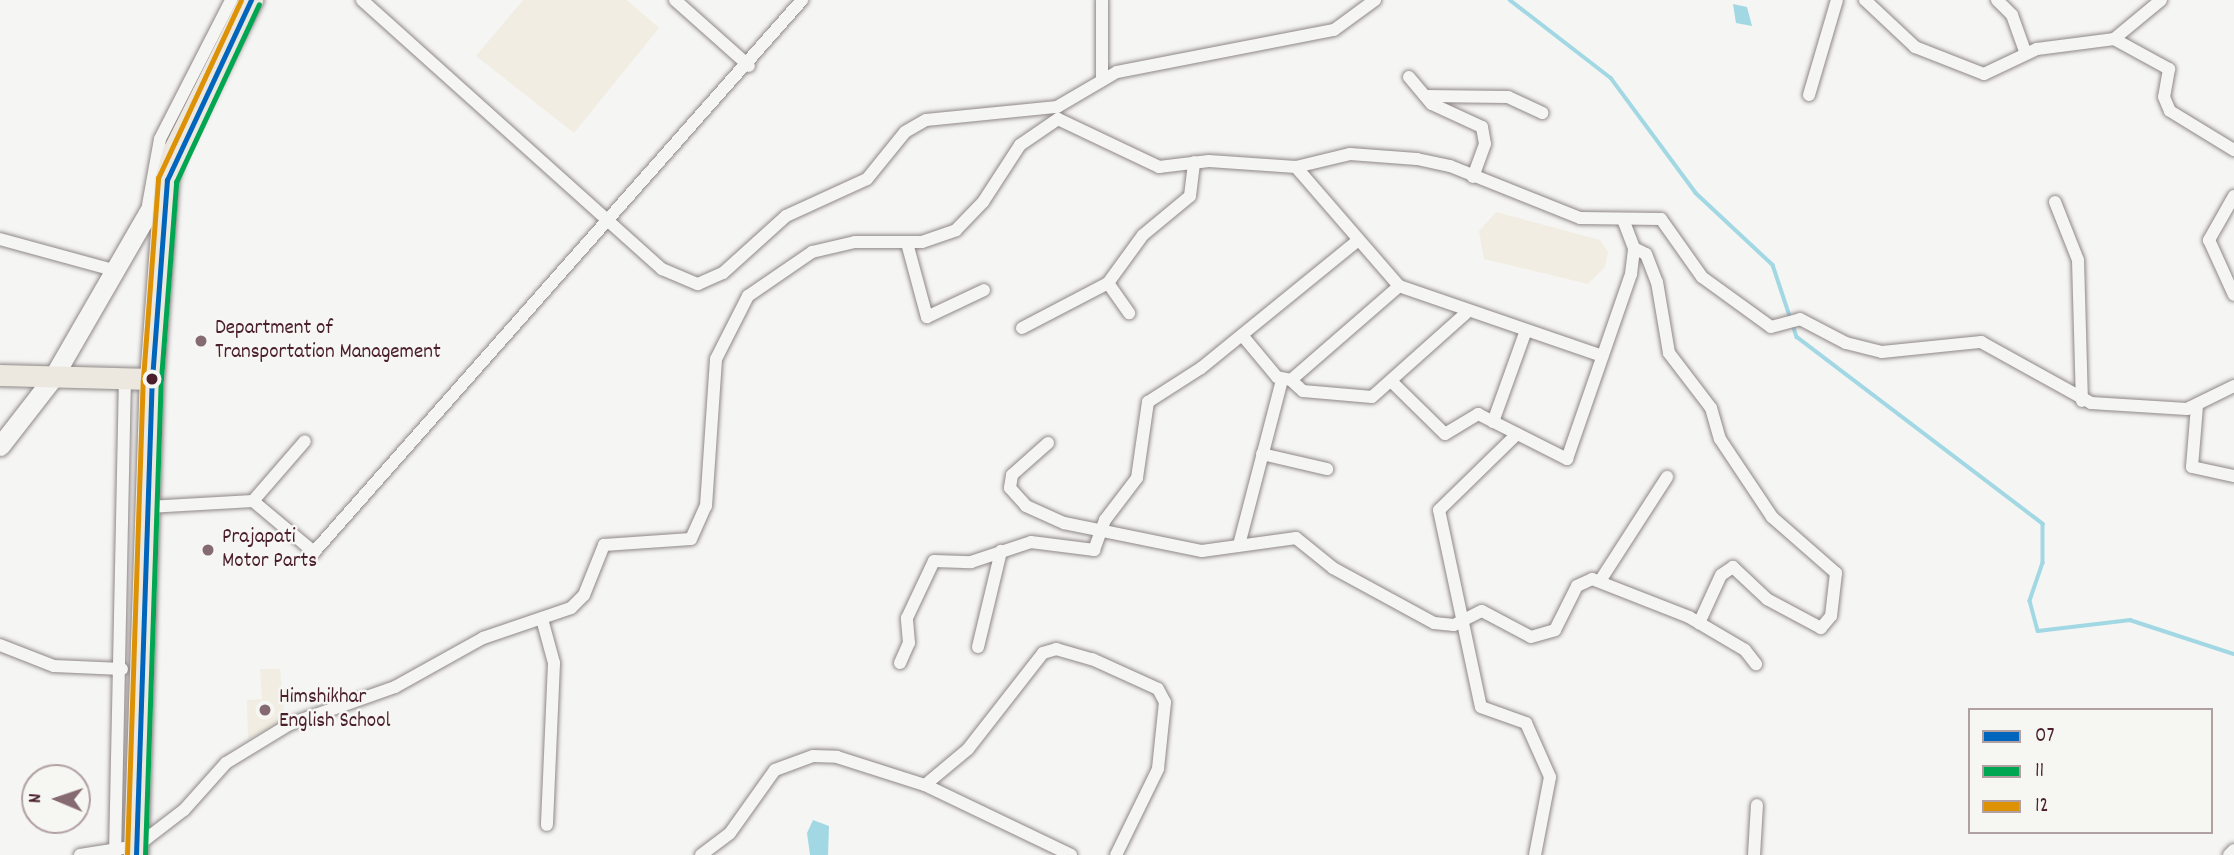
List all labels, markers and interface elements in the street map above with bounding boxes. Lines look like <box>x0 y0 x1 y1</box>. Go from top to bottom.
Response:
place label: Department of Transportation Management <box>215 316 441 366</box>
marker: Department of Transportation Management <box>193 333 209 349</box>
unlabelled marker <box>145 372 159 386</box>
place label: Prajapati Motor Parts <box>222 525 317 575</box>
marker: Prajapati Motor Parts <box>200 542 216 558</box>
place label: Himshikhar English School <box>279 685 391 735</box>
marker: Himshikhar English School <box>257 702 273 718</box>
legend <box>1968 708 2213 834</box>
text: 07 <box>2035 722 2055 752</box>
text: 11 <box>2035 757 2044 787</box>
north arrow <box>21 764 91 834</box>
text: 12 <box>2035 792 2049 822</box>
text: N <box>23 793 50 803</box>

